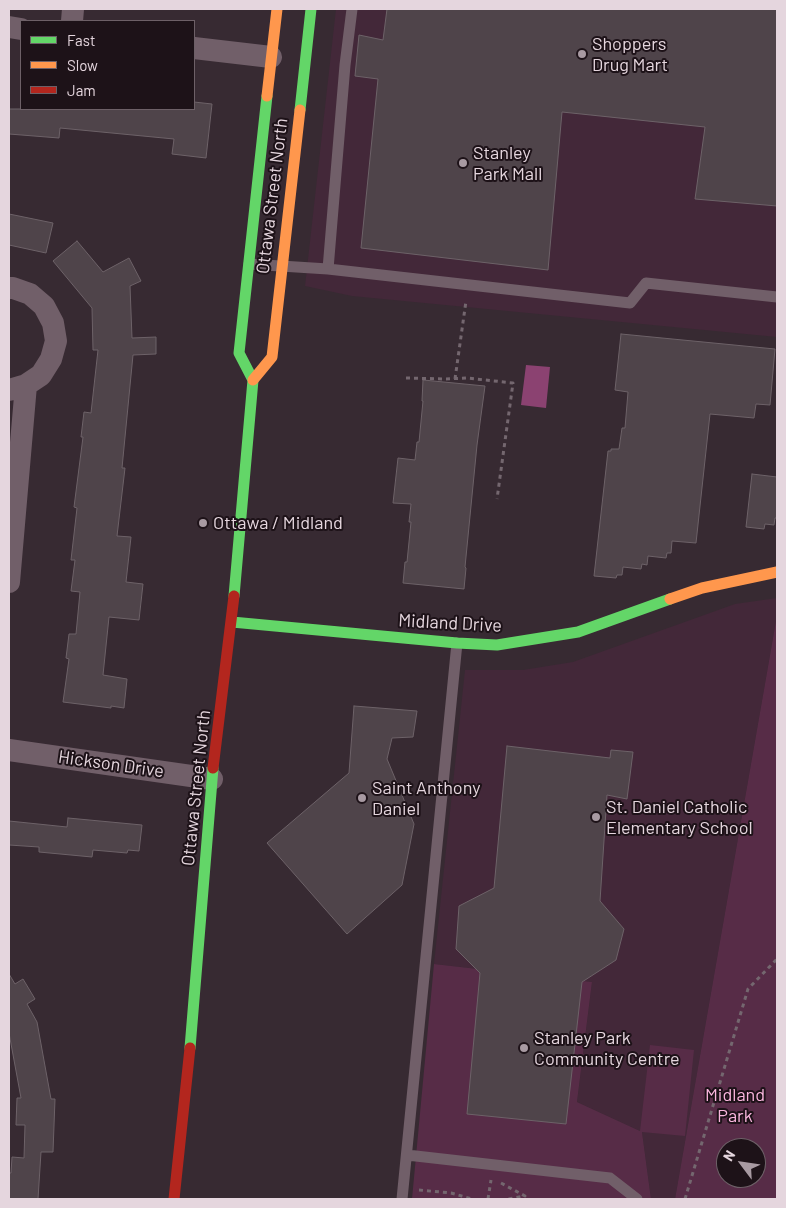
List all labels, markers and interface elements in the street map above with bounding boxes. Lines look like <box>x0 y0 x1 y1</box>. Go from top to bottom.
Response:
legend <box>20 20 195 110</box>
text: Fast <box>67 31 95 49</box>
place label: Shoppers Drug Mart <box>592 33 668 76</box>
marker: Shoppers Drug Mart <box>576 48 588 60</box>
text: Slow <box>67 56 98 74</box>
text: Jam <box>67 81 96 99</box>
street label: Ottawa Street North <box>252 117 292 275</box>
place label: Stanley Park Mall <box>473 142 542 184</box>
marker: Stanley Park Mall <box>457 157 469 169</box>
place label: Ottawa / Midland <box>213 512 343 534</box>
marker: Ottawa / Midland <box>197 517 209 529</box>
street label: Midland Drive <box>398 610 502 636</box>
street label: Ottawa Street North <box>177 709 215 867</box>
street label: Hickson Drive <box>57 746 165 782</box>
place label: Saint Anthony Daniel <box>372 777 481 820</box>
marker: Saint Anthony Daniel <box>356 792 368 804</box>
place label: St. Daniel Catholic Elementary School <box>606 796 753 839</box>
marker: St. Daniel Catholic Elementary School <box>590 811 602 823</box>
place label: Stanley Park Community Centre <box>534 1027 680 1070</box>
marker: Stanley Park Community Centre <box>518 1042 530 1054</box>
park label: Midland Park <box>705 1084 765 1126</box>
north arrow <box>716 1138 766 1188</box>
text: N <box>719 1147 738 1164</box>

